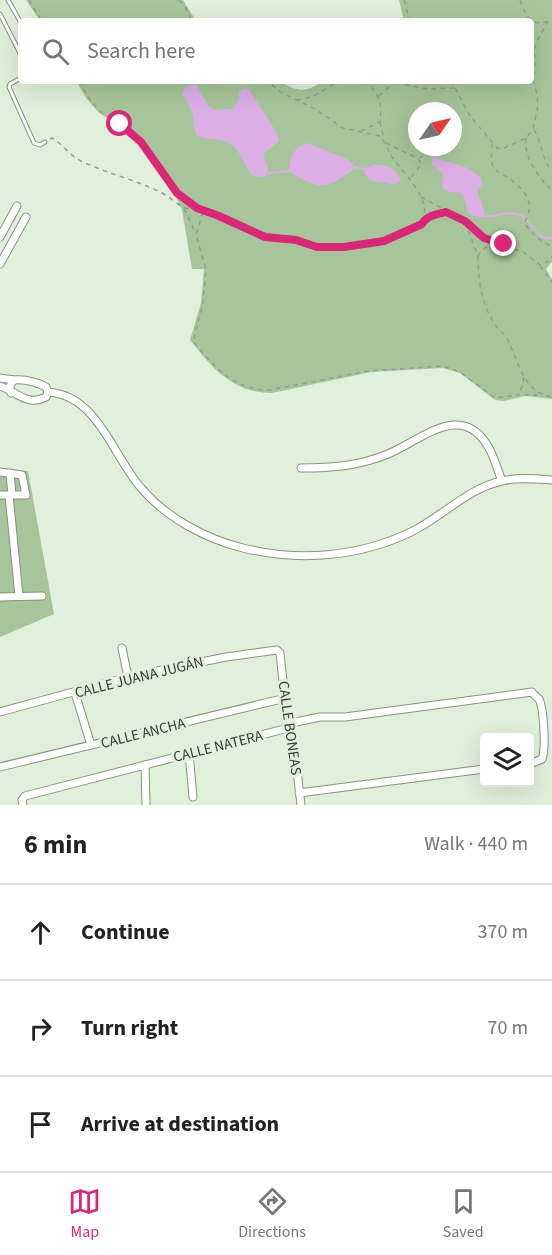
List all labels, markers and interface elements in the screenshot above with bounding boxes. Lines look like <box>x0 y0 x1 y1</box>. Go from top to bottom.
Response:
search box <box>18 18 534 84</box>
icon: search <box>39 35 72 68</box>
text: Search here <box>87 35 195 67</box>
north arrow <box>408 102 462 156</box>
route start <box>106 110 132 136</box>
route end <box>490 230 516 256</box>
street label: CALLE JUANA JUGÁN <box>73 651 206 704</box>
street label: CALLE BONEAS <box>273 680 306 776</box>
street label: CALLE ANCHA <box>99 713 188 754</box>
street label: CALLE NATERA <box>171 725 266 768</box>
map controls <box>480 733 534 787</box>
button: layers <box>480 733 534 787</box>
text: 6 min <box>24 826 87 863</box>
text: Walk · 440 m <box>424 830 528 858</box>
icon: ahead <box>24 916 57 949</box>
text: Continue <box>81 916 170 948</box>
text: 370 m <box>478 918 528 946</box>
icon: right <box>24 1012 57 1045</box>
text: Turn right <box>81 1012 178 1044</box>
text: 70 m <box>488 1014 528 1042</box>
icon: arrive <box>24 1108 57 1141</box>
text: Arrive at destination <box>81 1108 279 1140</box>
tab: Map <box>68 1185 101 1243</box>
tab: Directions <box>238 1185 306 1243</box>
tab: Saved <box>443 1185 484 1243</box>

